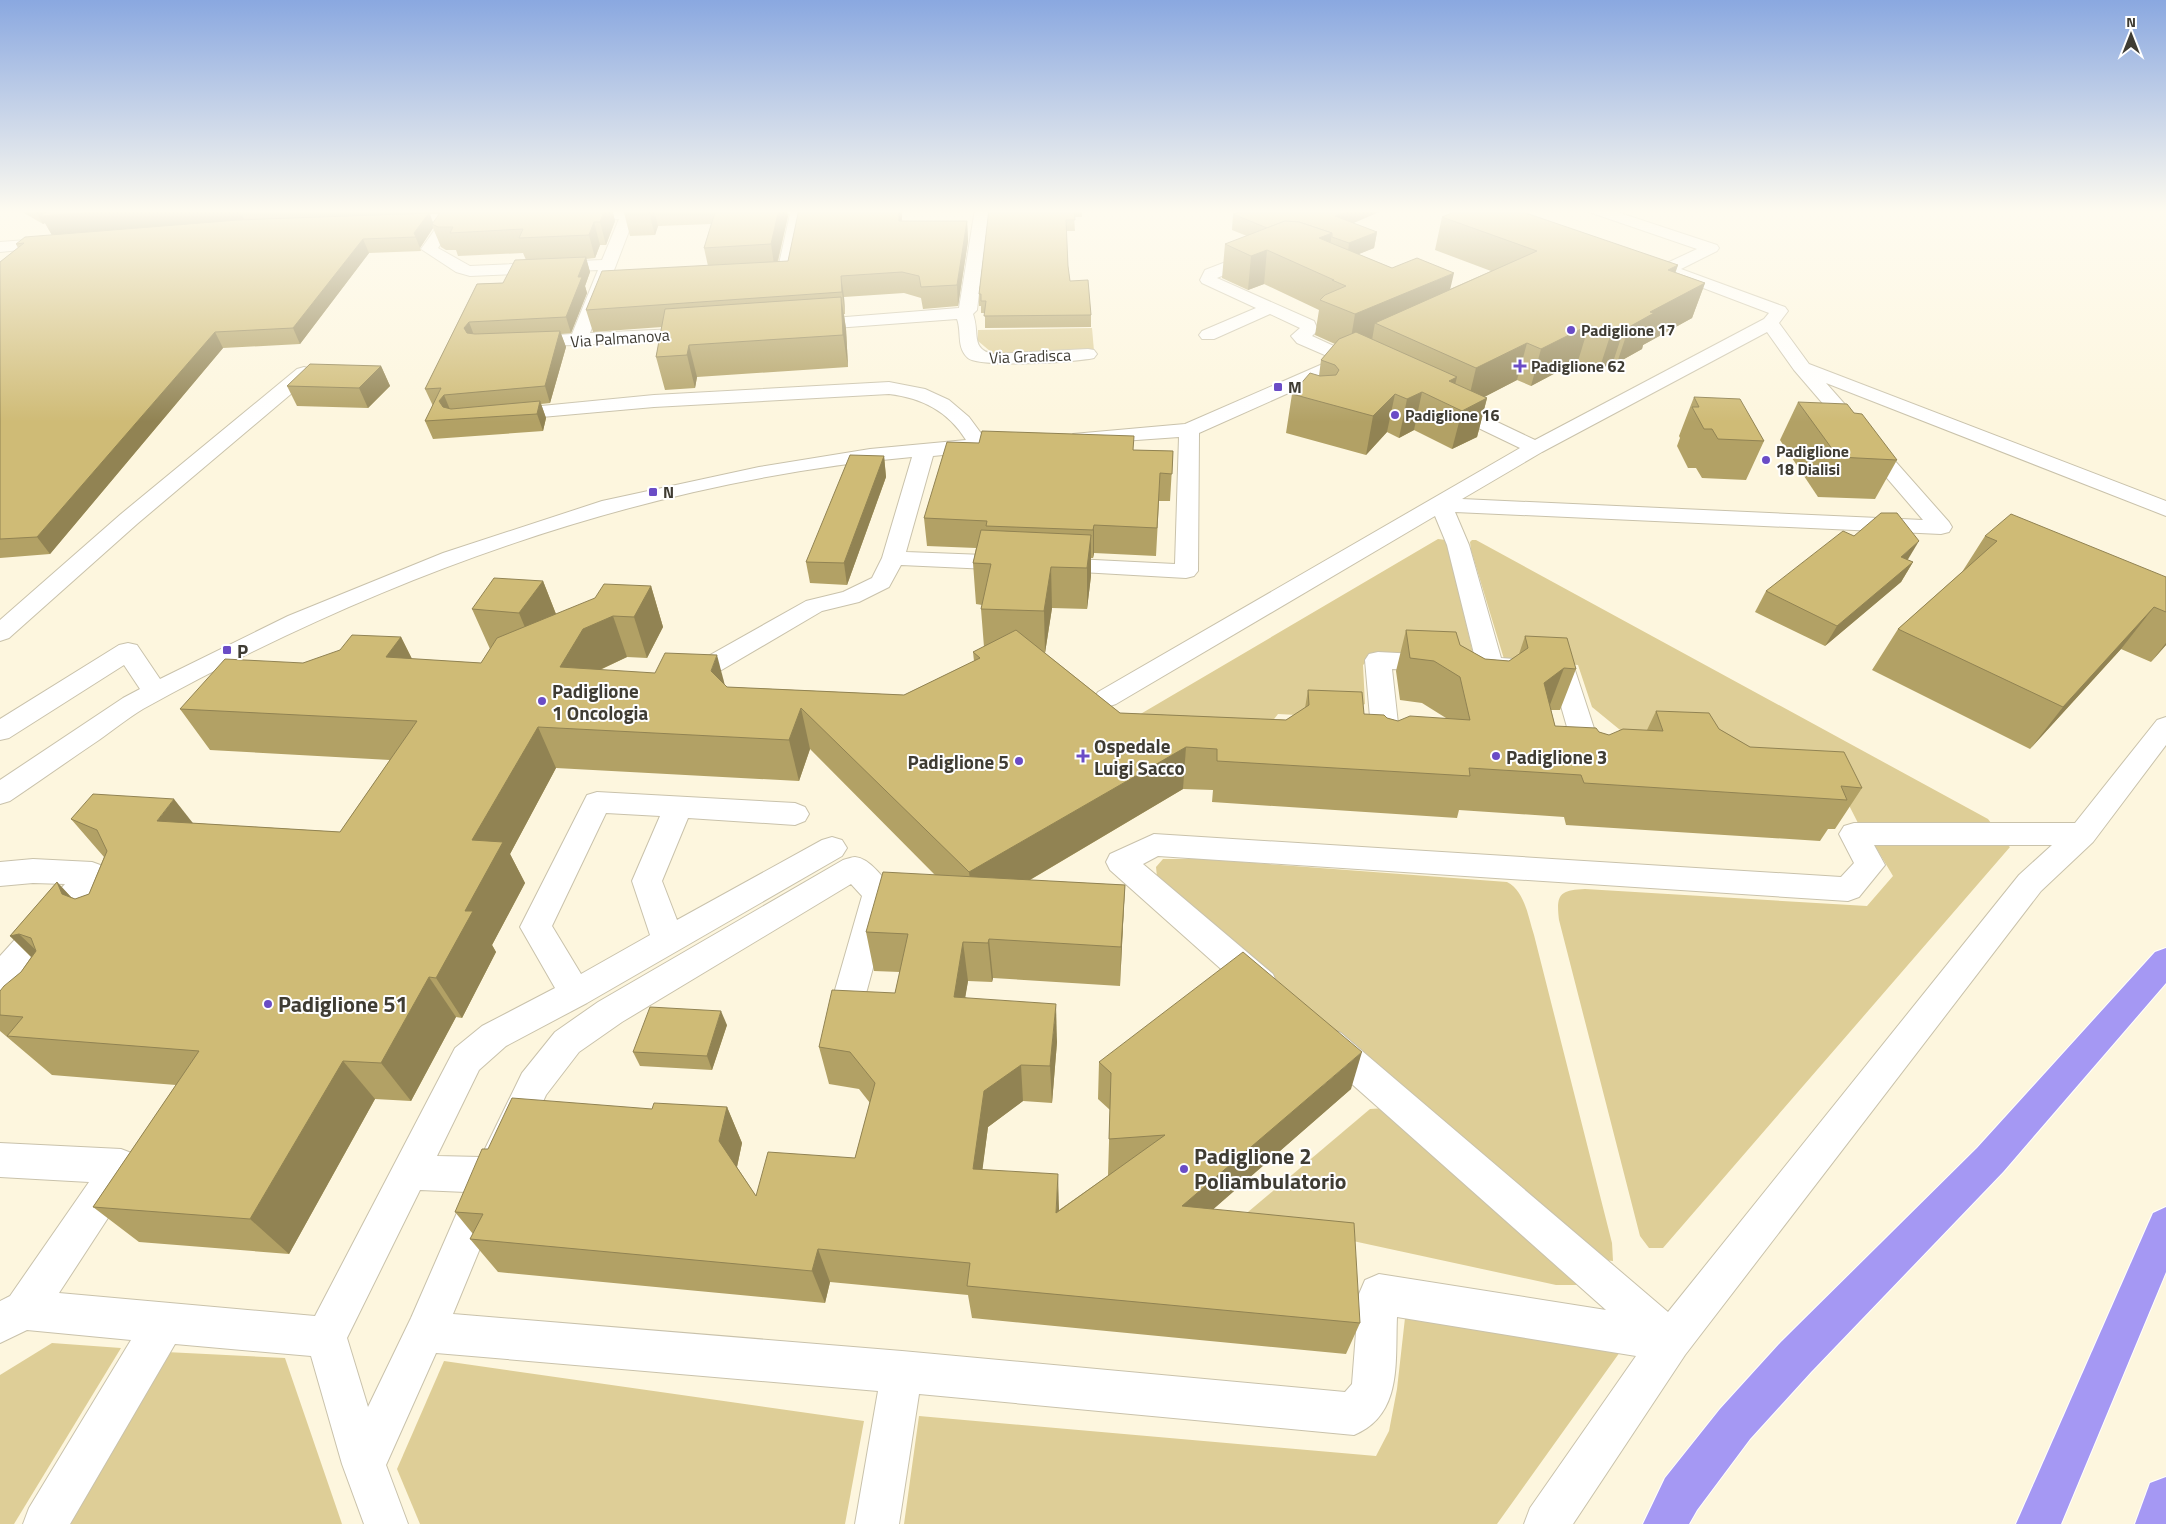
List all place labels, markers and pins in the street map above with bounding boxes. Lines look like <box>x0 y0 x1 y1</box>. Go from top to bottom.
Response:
place label: Padiglione 17 <box>1581 318 1675 342</box>
marker: Padiglione 17 <box>1565 324 1577 336</box>
place label: Padiglione 62 <box>1531 354 1625 378</box>
marker: Padiglione 62 <box>1513 359 1527 373</box>
place label: M <box>1288 375 1302 399</box>
marker: M <box>1272 381 1284 393</box>
place label: Padiglione 16 <box>1405 403 1499 427</box>
marker: Padiglione 16 <box>1389 409 1401 421</box>
place label: Padiglione 18 Dialisi <box>1776 439 1849 481</box>
marker: Padiglione 18 Dialisi <box>1760 454 1772 466</box>
place label: N <box>663 480 674 504</box>
marker: N <box>647 486 659 498</box>
place label: P <box>237 636 248 665</box>
marker: P <box>221 644 233 656</box>
place label: Padiglione 1 Oncologia <box>552 676 649 727</box>
marker: Padiglione 1 Oncologia <box>536 695 548 707</box>
place label: Ospedale Luigi Sacco <box>1094 731 1185 782</box>
place label: Padiglione 3 <box>1506 742 1607 771</box>
place label: Padiglione 5 <box>908 747 1009 776</box>
marker: Ospedale Luigi Sacco <box>1076 749 1090 763</box>
marker: Padiglione 3 <box>1490 750 1502 762</box>
marker: Padiglione 5 <box>1013 755 1025 767</box>
place label: Padiglione 51 <box>278 987 408 1021</box>
marker: Padiglione 51 <box>262 998 274 1010</box>
place label: Padiglione 2 Poliambulatorio <box>1194 1139 1347 1198</box>
marker: Padiglione 2 Poliambulatorio <box>1178 1163 1190 1175</box>

